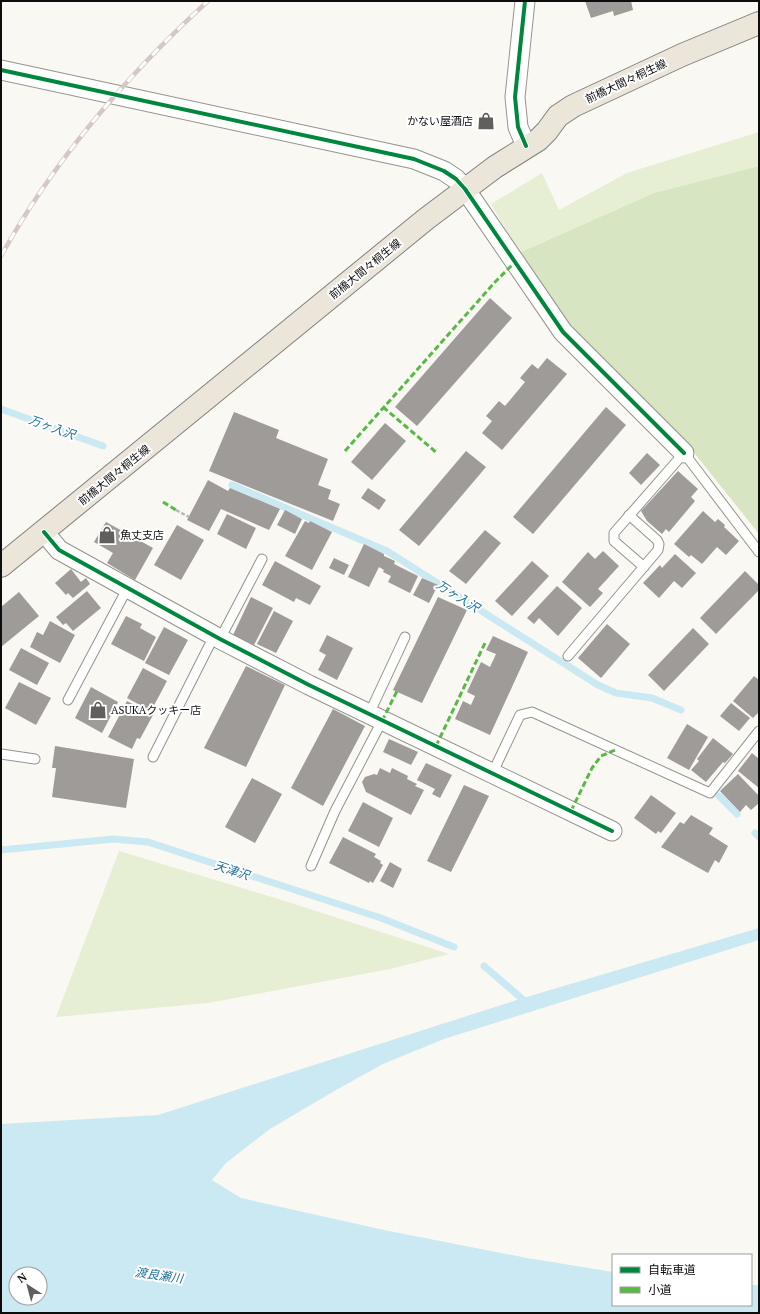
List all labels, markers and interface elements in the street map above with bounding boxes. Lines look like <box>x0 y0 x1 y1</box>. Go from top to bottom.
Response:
street label: 前橋大間々桐生線 <box>583 56 669 106</box>
shop icon: かない屋酒店 <box>476 111 496 131</box>
place label: かない屋酒店 <box>407 114 473 128</box>
street label: 前橋大間々桐生線 <box>326 236 404 302</box>
water label: 万ヶ入沢 <box>27 412 79 443</box>
street label: 前橋大間々桐生線 <box>75 442 153 508</box>
shop icon: 魚丈支店 <box>97 525 117 545</box>
place label: 魚丈支店 <box>120 528 164 542</box>
water label: 万ヶ入沢 <box>434 577 484 616</box>
shop icon: ASUKAクッキー店 <box>88 700 108 720</box>
place label: ASUKAクッキー店 <box>111 703 201 717</box>
water label: 天津沢 <box>213 857 253 883</box>
legend <box>612 1254 752 1306</box>
text: 自転車道 <box>648 1262 696 1277</box>
water label: 渡良瀬川 <box>134 1264 186 1286</box>
north arrow <box>8 1266 48 1306</box>
text: N <box>15 1269 30 1286</box>
text: 小道 <box>648 1282 672 1297</box>

